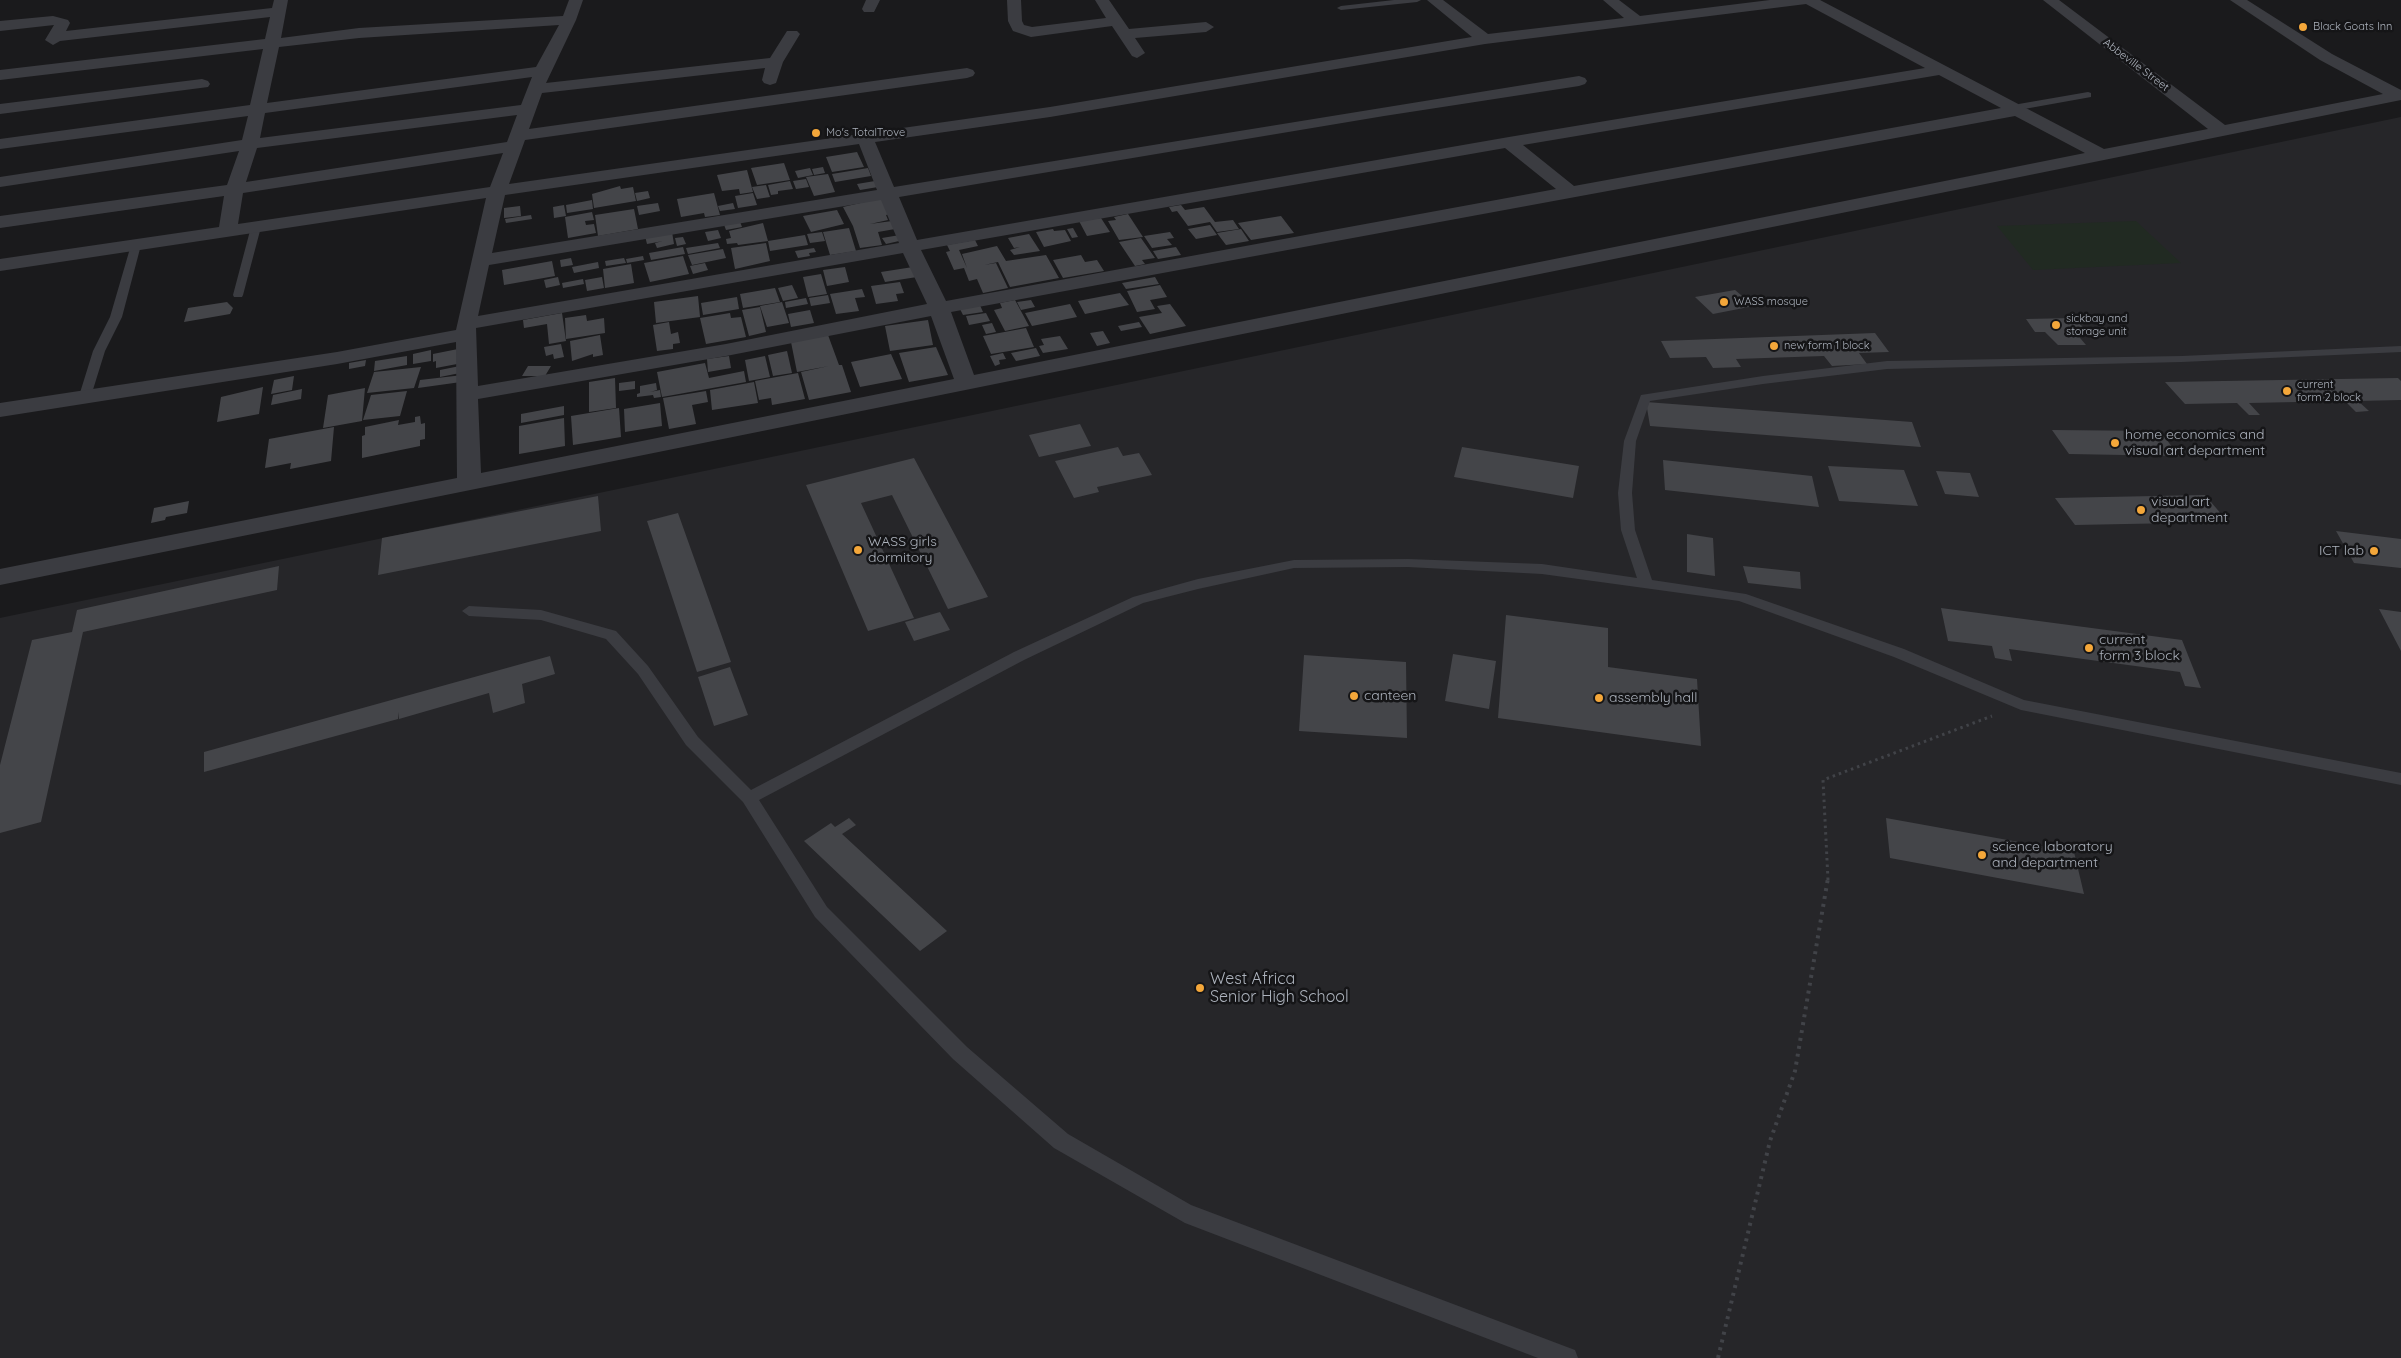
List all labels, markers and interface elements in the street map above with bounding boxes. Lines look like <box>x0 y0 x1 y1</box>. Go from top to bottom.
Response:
place label: Black Goats Inn <box>2313 20 2392 34</box>
marker: Black Goats Inn <box>2297 21 2309 33</box>
street label: Abbeville Street <box>2100 36 2172 94</box>
place label: Mo's TotalTrove <box>826 126 905 140</box>
marker: Mo's TotalTrove <box>810 127 822 139</box>
place label: WASS mosque <box>1734 295 1808 309</box>
marker: WASS mosque <box>1718 296 1730 308</box>
place label: sickbay and storage unit <box>2066 312 2127 338</box>
marker: sickbay and storage unit <box>2050 319 2062 331</box>
place label: new form 1 block <box>1784 339 1870 353</box>
marker: new form 1 block <box>1768 340 1780 352</box>
place label: current form 2 block <box>2297 378 2361 404</box>
marker: current form 2 block <box>2281 385 2293 397</box>
place label: home economics and visual art department <box>2125 427 2265 460</box>
marker: home economics and visual art department <box>2109 437 2121 449</box>
place label: visual art department <box>2151 494 2228 526</box>
marker: visual art department <box>2135 504 2147 516</box>
place label: WASS girls dormitory <box>868 534 937 566</box>
place label: ICT lab <box>2319 543 2364 559</box>
marker: WASS girls dormitory <box>852 544 864 556</box>
marker: ICT lab <box>2368 545 2380 557</box>
place label: current form 3 block <box>2099 632 2180 664</box>
marker: current form 3 block <box>2083 642 2095 654</box>
place label: canteen <box>1364 688 1416 704</box>
marker: canteen <box>1348 690 1360 702</box>
place label: assembly hall <box>1609 690 1697 706</box>
marker: assembly hall <box>1593 692 1605 704</box>
place label: science laboratory and department <box>1992 839 2113 872</box>
marker: science laboratory and department <box>1976 849 1988 861</box>
place label: West Africa Senior High School <box>1210 969 1349 1007</box>
marker: West Africa Senior High School <box>1194 982 1206 994</box>

